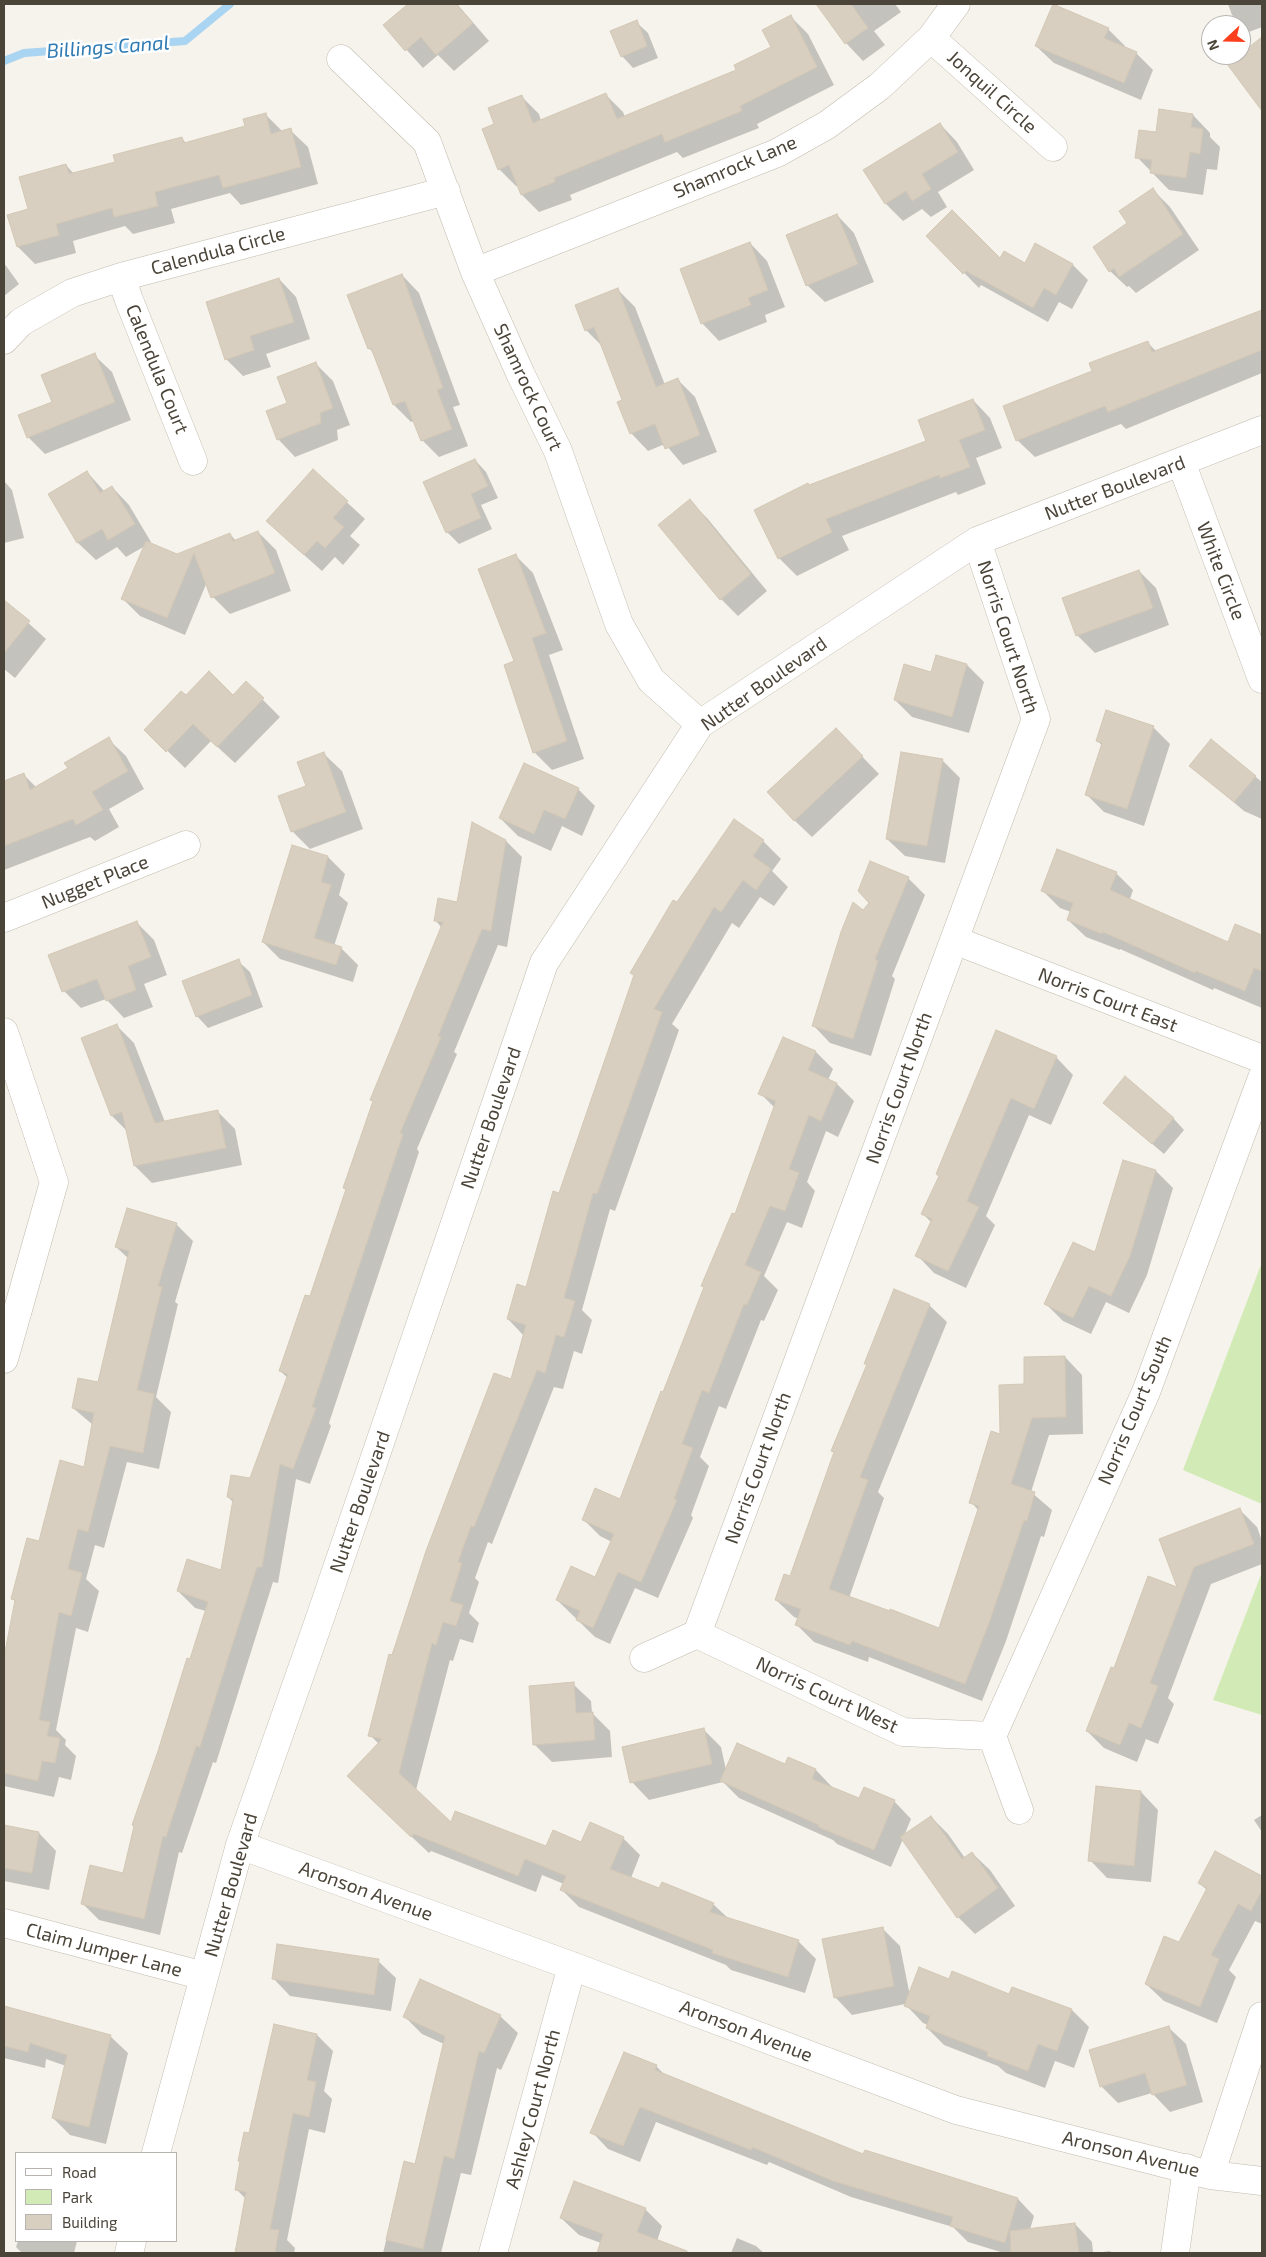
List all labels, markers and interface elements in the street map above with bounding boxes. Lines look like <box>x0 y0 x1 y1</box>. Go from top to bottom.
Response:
north arrow <box>1201 15 1251 65</box>
water label: Billings Canal <box>46 31 170 63</box>
text: N <box>1203 37 1222 53</box>
street label: Jonquil Circle <box>943 46 1041 138</box>
street label: Shamrock Lane <box>670 131 800 203</box>
street label: Calendula Circle <box>148 222 288 280</box>
street label: Calendula Court <box>121 301 193 437</box>
street label: Shamrock Court <box>489 320 567 454</box>
street label: Nutter Boulevard <box>1042 451 1188 525</box>
street label: White Circle <box>1192 519 1250 623</box>
street label: Norris Court North <box>972 558 1044 716</box>
street label: Nutter Boulevard <box>697 632 831 736</box>
street label: Nugget Place <box>38 850 152 914</box>
street label: Norris Court East <box>1035 963 1181 1037</box>
street label: Norris Court North <box>861 1009 937 1167</box>
street label: Nutter Boulevard <box>456 1044 526 1192</box>
street label: Norris Court South <box>1093 1332 1177 1488</box>
street label: Norris Court North <box>720 1389 796 1547</box>
street label: Nutter Boulevard <box>325 1428 395 1576</box>
street label: Norris Court West <box>752 1652 902 1738</box>
street label: Nutter Boulevard <box>200 1810 262 1960</box>
street label: Aronson Avenue <box>296 1856 436 1926</box>
street label: Claim Jumper Lane <box>23 1918 185 1982</box>
street label: Aronson Avenue <box>676 1995 816 2067</box>
street label: Ashley Court North <box>501 2027 565 2191</box>
street label: Aronson Avenue <box>1060 2126 1202 2182</box>
legend <box>15 2152 178 2242</box>
text: Road <box>62 2163 97 2181</box>
text: Park <box>62 2188 93 2206</box>
text: Building <box>62 2213 117 2231</box>

